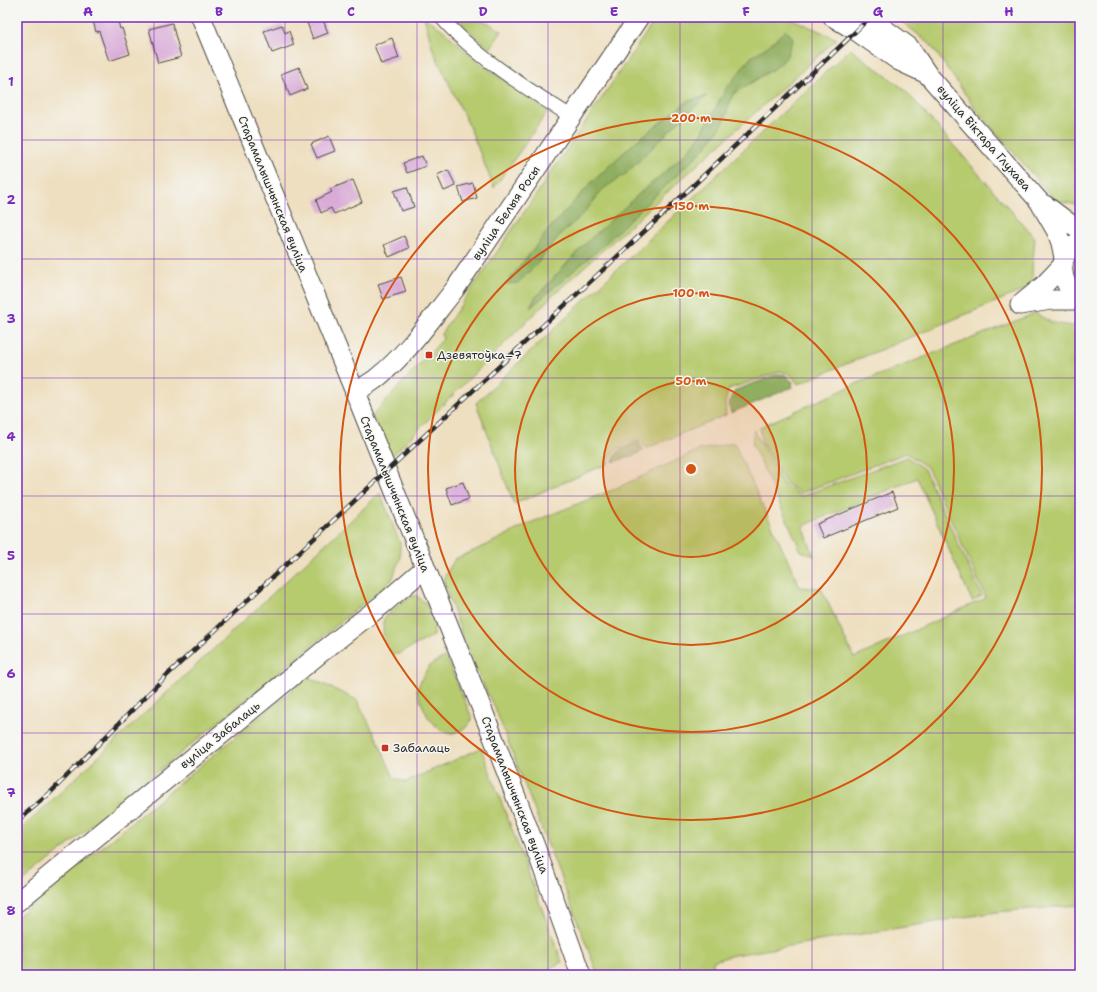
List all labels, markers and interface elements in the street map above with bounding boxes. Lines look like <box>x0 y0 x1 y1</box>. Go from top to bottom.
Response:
text: A <box>83 3 93 20</box>
text: B <box>215 3 223 20</box>
text: C <box>347 3 355 20</box>
text: D <box>478 3 488 20</box>
text: E <box>610 3 619 20</box>
text: F <box>742 3 750 20</box>
text: G <box>873 3 884 20</box>
text: H <box>1004 3 1014 20</box>
text: 1 <box>8 73 14 90</box>
street label: вуліца Віктара Глухава <box>933 81 1035 195</box>
text: 200 m <box>671 110 711 126</box>
street label: Старамалышчынская вуліца <box>234 113 312 275</box>
street label: вуліца Белыя Росы <box>468 162 544 264</box>
text: 2 <box>6 191 16 208</box>
text: 150 m <box>673 198 709 214</box>
text: 100 m <box>673 285 710 301</box>
text: 3 <box>6 310 16 327</box>
place label: Дзевятоўка–7 <box>437 347 522 363</box>
marker: Дзевятоўка–7 <box>424 350 434 360</box>
text: 50 m <box>676 373 707 389</box>
street label: Старамалышчынская вуліца <box>356 413 434 575</box>
text: 4 <box>6 428 16 445</box>
centre of rings <box>684 462 698 476</box>
text: 5 <box>7 547 15 564</box>
text: 6 <box>6 665 16 682</box>
street label: вуліца Забалаць <box>176 698 264 772</box>
street label: Старамалышчынская вуліца <box>478 714 553 877</box>
place label: Забалаць <box>393 740 450 756</box>
marker: Забалаць <box>380 743 390 753</box>
text: 7 <box>6 784 16 801</box>
text: 8 <box>6 902 16 919</box>

